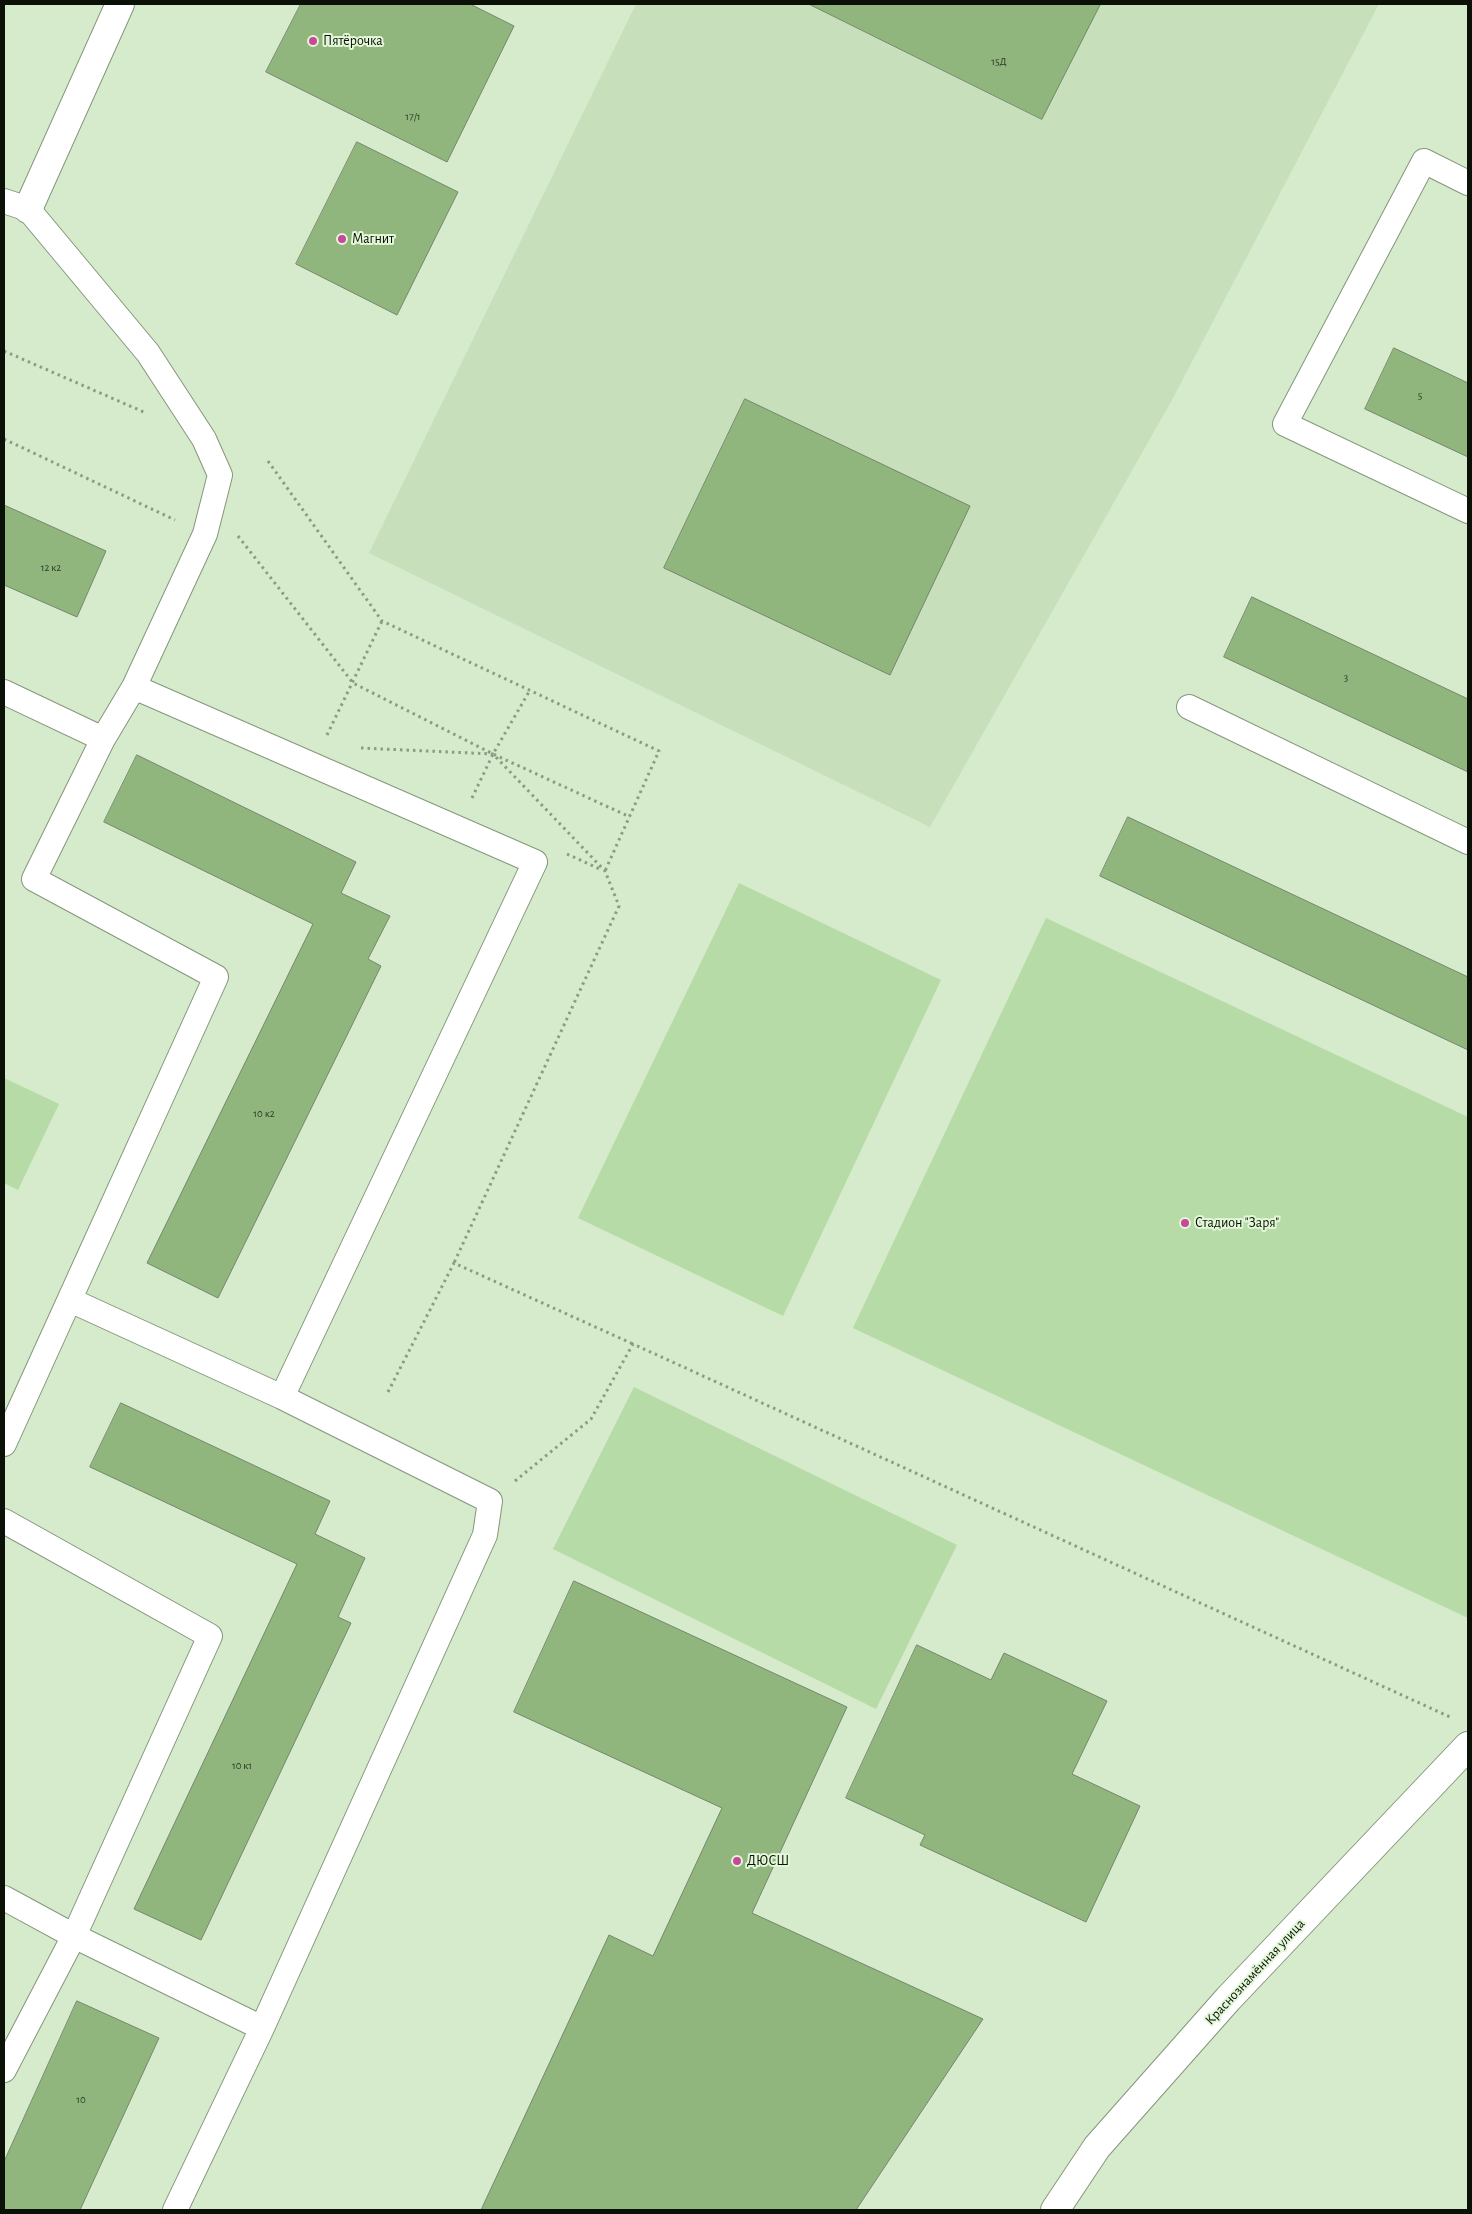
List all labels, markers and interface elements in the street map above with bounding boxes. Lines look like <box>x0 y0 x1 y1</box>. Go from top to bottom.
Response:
place label: Пятёрочка <box>323 33 383 49</box>
marker: Пятёрочка <box>307 35 319 47</box>
house number: 15Д <box>991 55 1007 69</box>
house number: 17/1 <box>405 110 421 124</box>
place label: Магнит <box>352 231 394 247</box>
marker: Магнит <box>336 233 348 245</box>
house number: 5 <box>1418 389 1422 403</box>
house number: 12 к2 <box>41 561 61 575</box>
house number: 3 <box>1344 671 1348 685</box>
house number: 10 к2 <box>253 1107 275 1121</box>
place label: Стадион "Заря" <box>1195 1215 1279 1231</box>
marker: Стадион "Заря" <box>1179 1217 1191 1229</box>
house number: 10 к1 <box>232 1759 252 1773</box>
place label: ДЮСШ <box>747 1853 789 1869</box>
marker: ДЮСШ <box>731 1855 743 1867</box>
street label: Краснознамённая улица <box>1202 1916 1308 2028</box>
house number: 10 <box>76 2093 86 2107</box>

